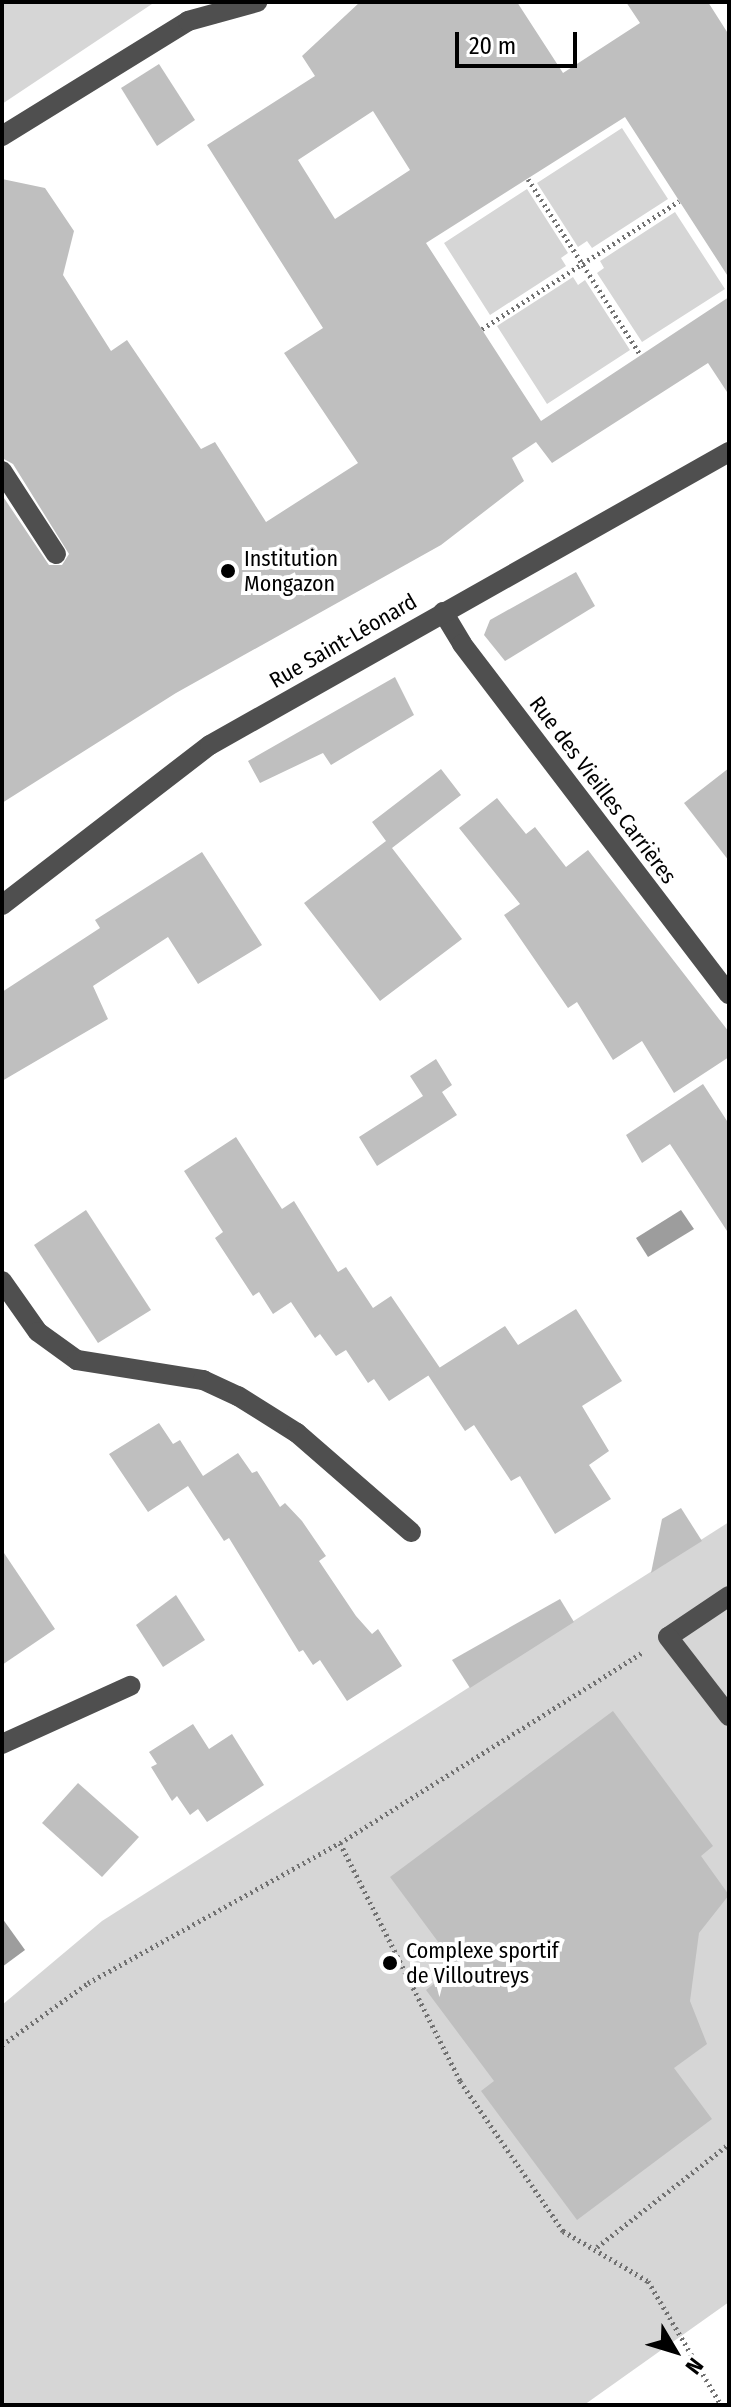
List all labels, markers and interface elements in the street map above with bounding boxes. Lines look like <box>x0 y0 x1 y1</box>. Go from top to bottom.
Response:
scale bar <box>459 16 581 66</box>
text: 20 m <box>469 32 516 60</box>
place label: Institution Mongazon <box>244 545 338 596</box>
marker: Institution Mongazon <box>219 562 237 580</box>
street label: Rue Saint-Léonard <box>265 588 421 694</box>
street label: Rue des Vieilles Carrières <box>524 691 682 889</box>
place label: Complexe sportif de Villoutreys <box>406 1937 559 1988</box>
marker: Complexe sportif de Villoutreys <box>381 1954 399 1972</box>
north arrow <box>635 2311 715 2391</box>
text: N <box>680 2353 709 2380</box>

